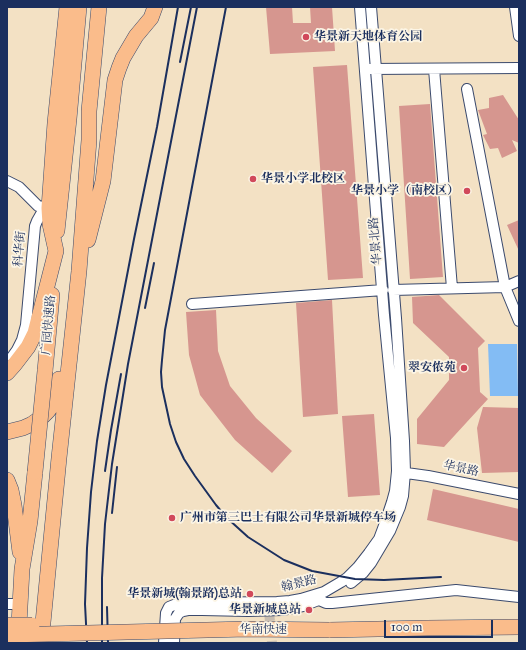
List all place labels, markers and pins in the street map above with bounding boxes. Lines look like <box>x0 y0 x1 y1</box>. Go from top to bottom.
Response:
place label: 华景新天地体育公园 <box>314 30 422 44</box>
marker: 华景新天地体育公园 <box>301 32 311 42</box>
place label: 华景小学北校区 <box>261 172 345 186</box>
marker: 华景小学北校区 <box>248 174 258 184</box>
place label: 华景小学（南校区） <box>351 184 459 198</box>
marker: 华景小学（南校区） <box>462 186 472 196</box>
place label: 翠安侬苑 <box>408 361 456 375</box>
marker: 翠安侬苑 <box>459 363 469 373</box>
place label: 广州市第三巴士有限公司华景新城停车场 <box>180 511 396 525</box>
marker: 广州市第三巴士有限公司华景新城停车场 <box>167 513 177 523</box>
place label: 华景新城(翰景路)总站 <box>127 587 242 601</box>
marker: 华景新城(翰景路)总站 <box>245 589 255 599</box>
place label: 华景新城总站 <box>229 603 301 617</box>
marker: 华景新城总站 <box>304 605 314 615</box>

